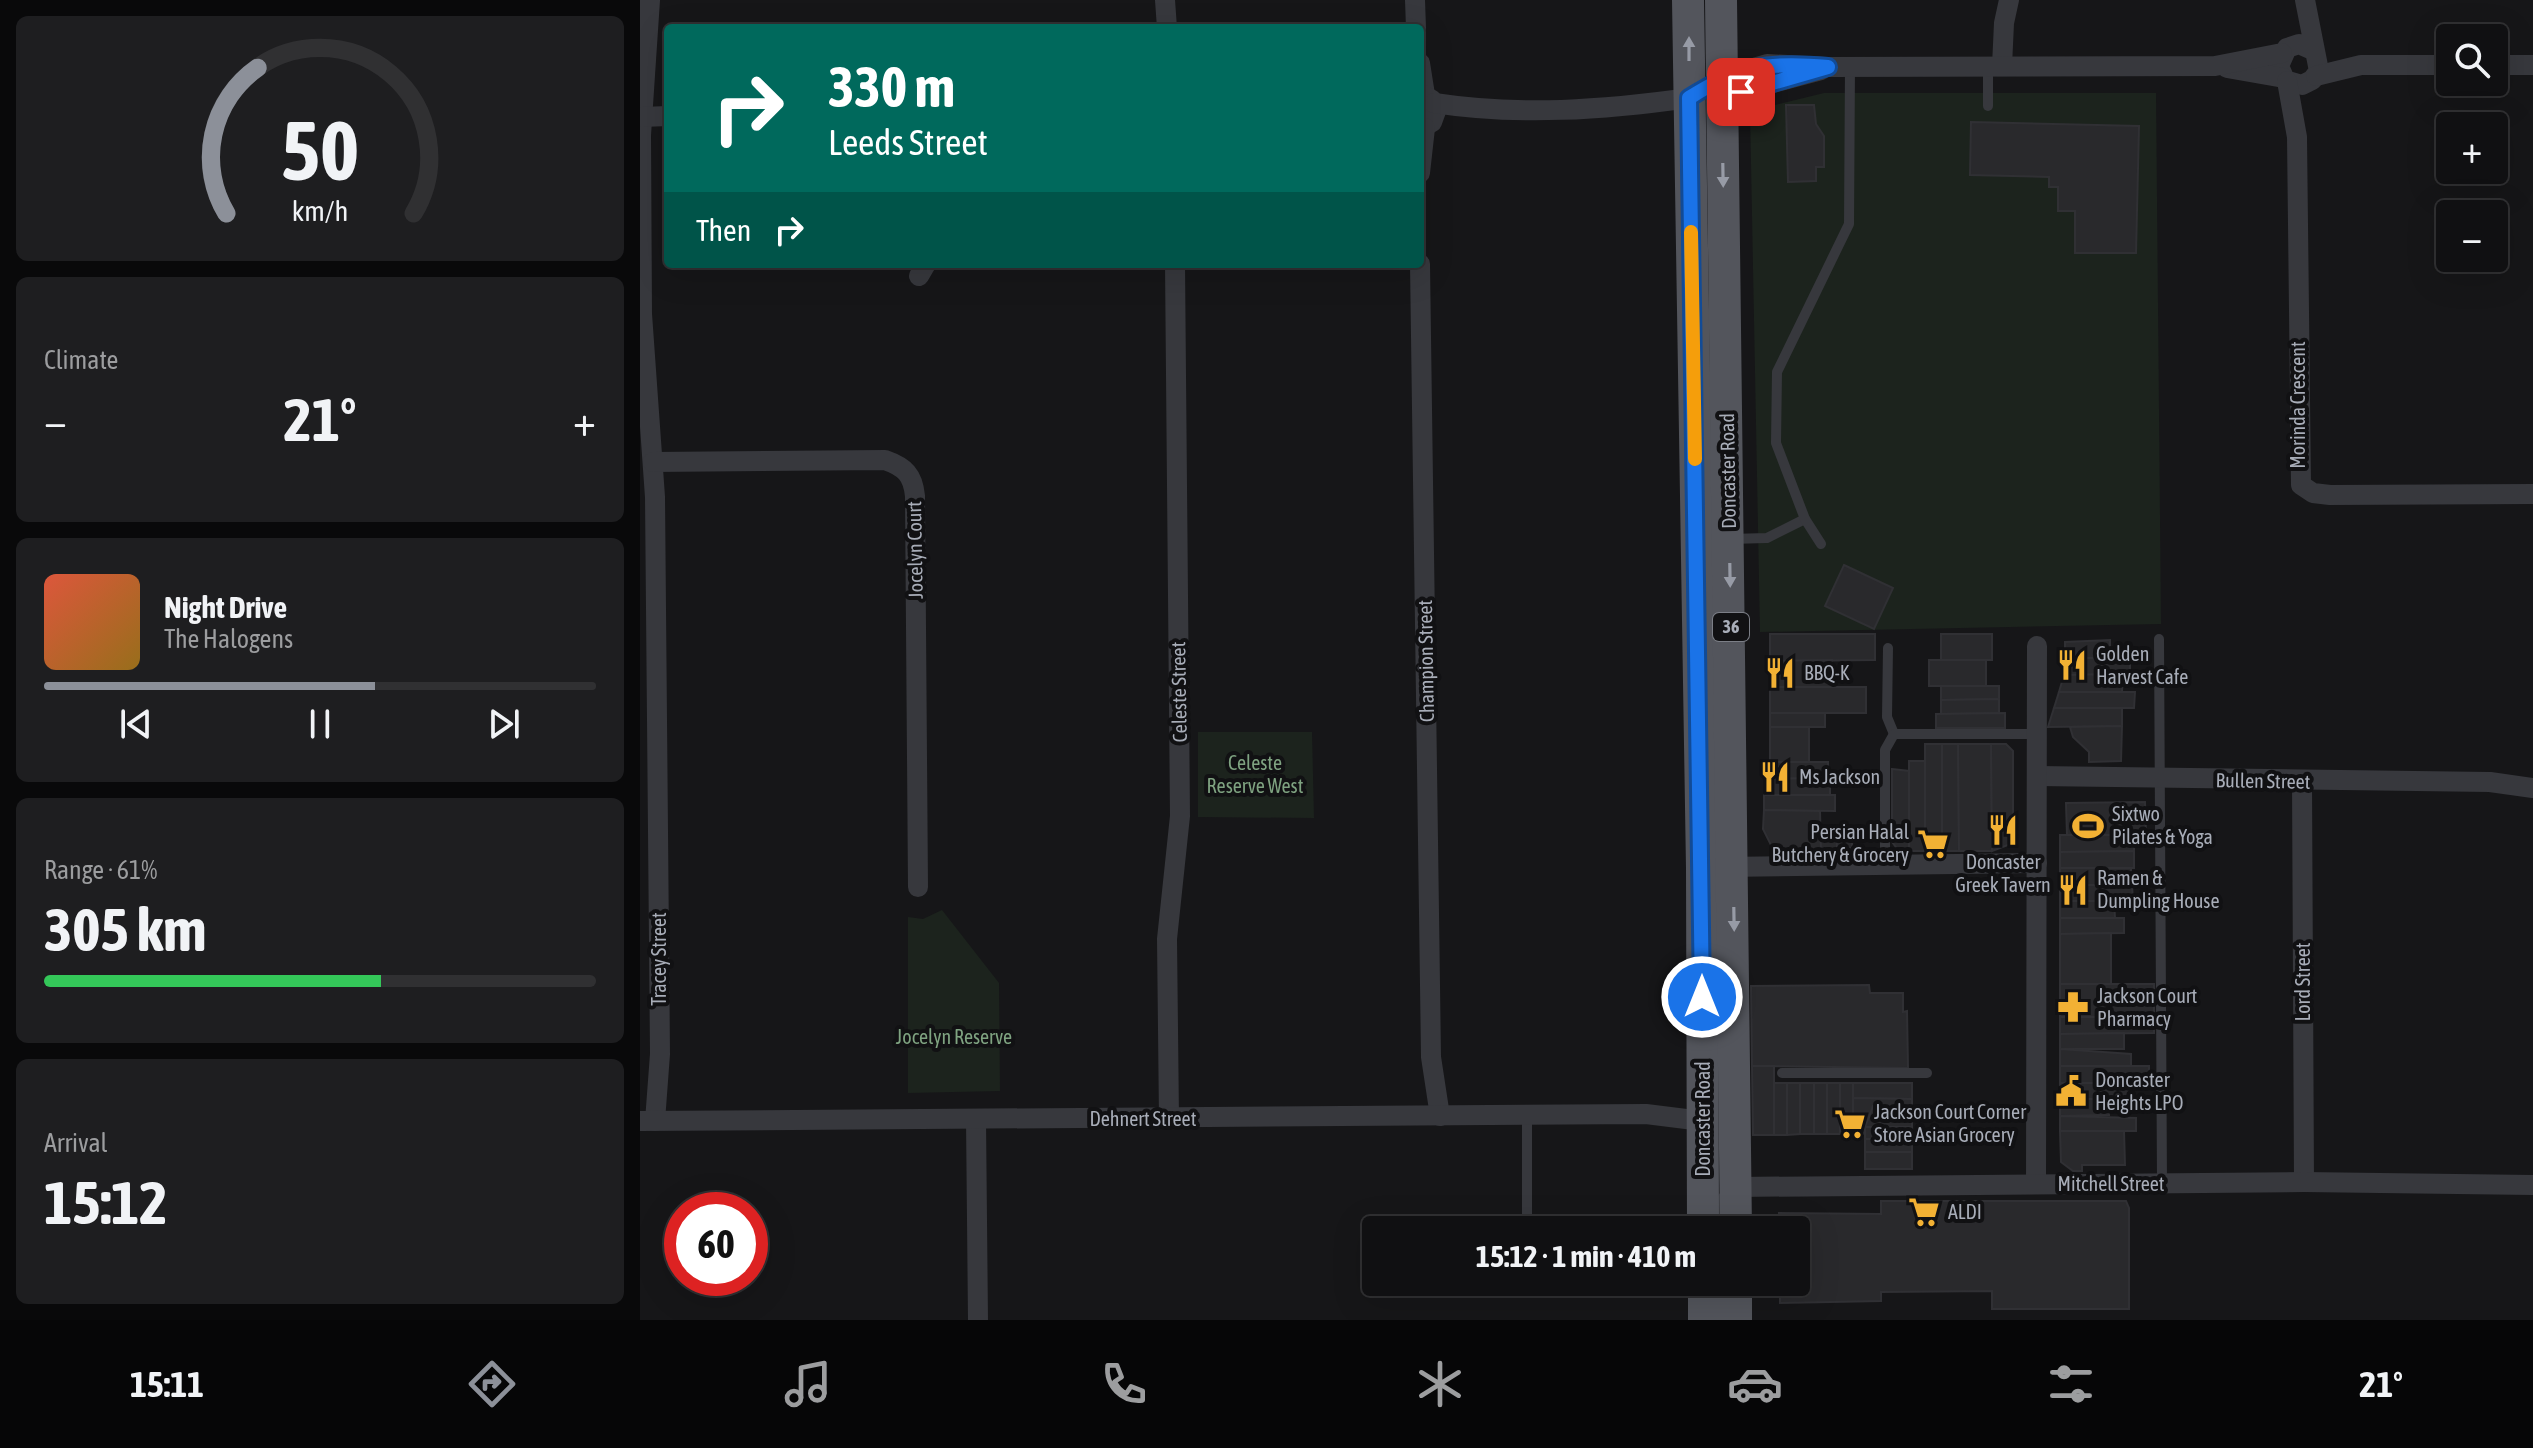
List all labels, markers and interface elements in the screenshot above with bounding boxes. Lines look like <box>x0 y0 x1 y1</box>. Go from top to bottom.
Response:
map controls <box>2436 24 2508 272</box>
button: search <box>2436 24 2508 96</box>
one-way arrow <box>1683 36 1695 61</box>
text: 330 m <box>828 55 955 119</box>
icon: right <box>696 56 800 160</box>
pin <box>1707 58 1775 126</box>
icon: arrive <box>1719 70 1763 114</box>
text: 50 <box>281 102 359 198</box>
button: + <box>2436 112 2508 184</box>
text: Leeds Street <box>828 121 988 163</box>
one-way arrow <box>1717 163 1730 188</box>
text: km/h <box>292 195 348 228</box>
button: − <box>2436 200 2508 272</box>
icon: right <box>767 208 811 252</box>
text: Then <box>696 213 751 247</box>
street label: Morinda Crescent <box>2286 341 2309 469</box>
text: Climate <box>44 345 118 375</box>
text: 21° <box>284 385 356 454</box>
text: − <box>44 395 67 445</box>
text: + <box>573 395 596 445</box>
street label: Doncaster Road <box>1715 413 1740 529</box>
street label: Jocelyn Court <box>902 501 927 599</box>
one-way arrow <box>1724 563 1736 588</box>
text: Night Drive <box>164 590 287 624</box>
street label: Champion Street <box>1413 599 1438 722</box>
road number: 36 <box>1713 613 1749 641</box>
text: The Halogens <box>164 624 293 654</box>
street label: Celeste Street <box>1166 641 1191 742</box>
place label: Golden Harvest Cafe <box>2096 642 2188 688</box>
restaurant icon: Golden Harvest Cafe <box>2055 648 2089 682</box>
restaurant icon: BBQ-K <box>1763 656 1797 690</box>
place label: BBQ-K <box>1804 661 1850 684</box>
icon: previous <box>114 702 158 746</box>
icon: pause <box>298 702 342 746</box>
icon: next <box>482 702 526 746</box>
park label: Celeste Reserve West <box>1207 751 1304 797</box>
restaurant icon: Ms Jackson <box>1758 760 1792 794</box>
place label: Ms Jackson <box>1799 765 1880 788</box>
street label: Bullen Street <box>2215 768 2311 793</box>
place label: Sixtwo Pilates & Yoga <box>2112 802 2213 848</box>
sports icon: Sixtwo Pilates & Yoga <box>2071 809 2105 843</box>
restaurant icon: Doncaster Greek Tavern <box>1986 813 2020 847</box>
place label: Persian Halal Butchery & Grocery <box>1772 820 1910 866</box>
supermarket icon: Persian Halal Butchery & Grocery <box>1916 827 1950 861</box>
place label: Doncaster Greek Tavern <box>1955 850 2051 896</box>
text: Range · 61% <box>44 855 157 885</box>
place label: Ramen & Dumpling House <box>2097 866 2220 912</box>
restaurant icon: Ramen & Dumpling House <box>2056 873 2090 907</box>
text: 305 km <box>44 895 206 964</box>
one-way arrow <box>1728 907 1740 932</box>
street label: Tracey Street <box>647 912 670 1006</box>
street label: Lord Street <box>2291 942 2314 1022</box>
position arrow <box>1660 955 1744 1039</box>
place label: Jackson Court Pharmacy <box>2097 984 2198 1030</box>
pharmacy icon: Jackson Court Pharmacy <box>2056 990 2090 1024</box>
park label: Jocelyn Reserve <box>896 1025 1012 1048</box>
street label: Doncaster Road <box>1691 1061 1714 1177</box>
place label: Doncaster Heights LPO <box>2095 1068 2183 1114</box>
public building icon: Doncaster Heights LPO <box>2054 1074 2088 1108</box>
place label: Jackson Court Corner Store Asian Grocery <box>1874 1100 2027 1146</box>
street label: Dehnert Street <box>1090 1107 1197 1130</box>
supermarket icon: Jackson Court Corner Store Asian Grocery <box>1833 1107 1867 1141</box>
text: Arrival <box>44 1128 108 1158</box>
text: 15:12 <box>44 1168 167 1237</box>
street label: Mitchell Street <box>2058 1172 2165 1195</box>
speed limit sign: 60 <box>664 1192 768 1296</box>
supermarket icon: ALDI <box>1907 1195 1941 1229</box>
place label: ALDI <box>1948 1200 1982 1223</box>
text: 15:12 · 1 min · 410 m <box>1476 1239 1696 1273</box>
icon: directions <box>464 1356 520 1412</box>
icon: music <box>780 1356 836 1412</box>
icon: phone <box>1096 1356 1152 1412</box>
icon: climate <box>1412 1356 1468 1412</box>
icon: car <box>1727 1356 1783 1412</box>
icon: filters <box>2043 1356 2099 1412</box>
text: 15:11 <box>130 1363 204 1405</box>
text: 21° <box>2359 1363 2403 1405</box>

